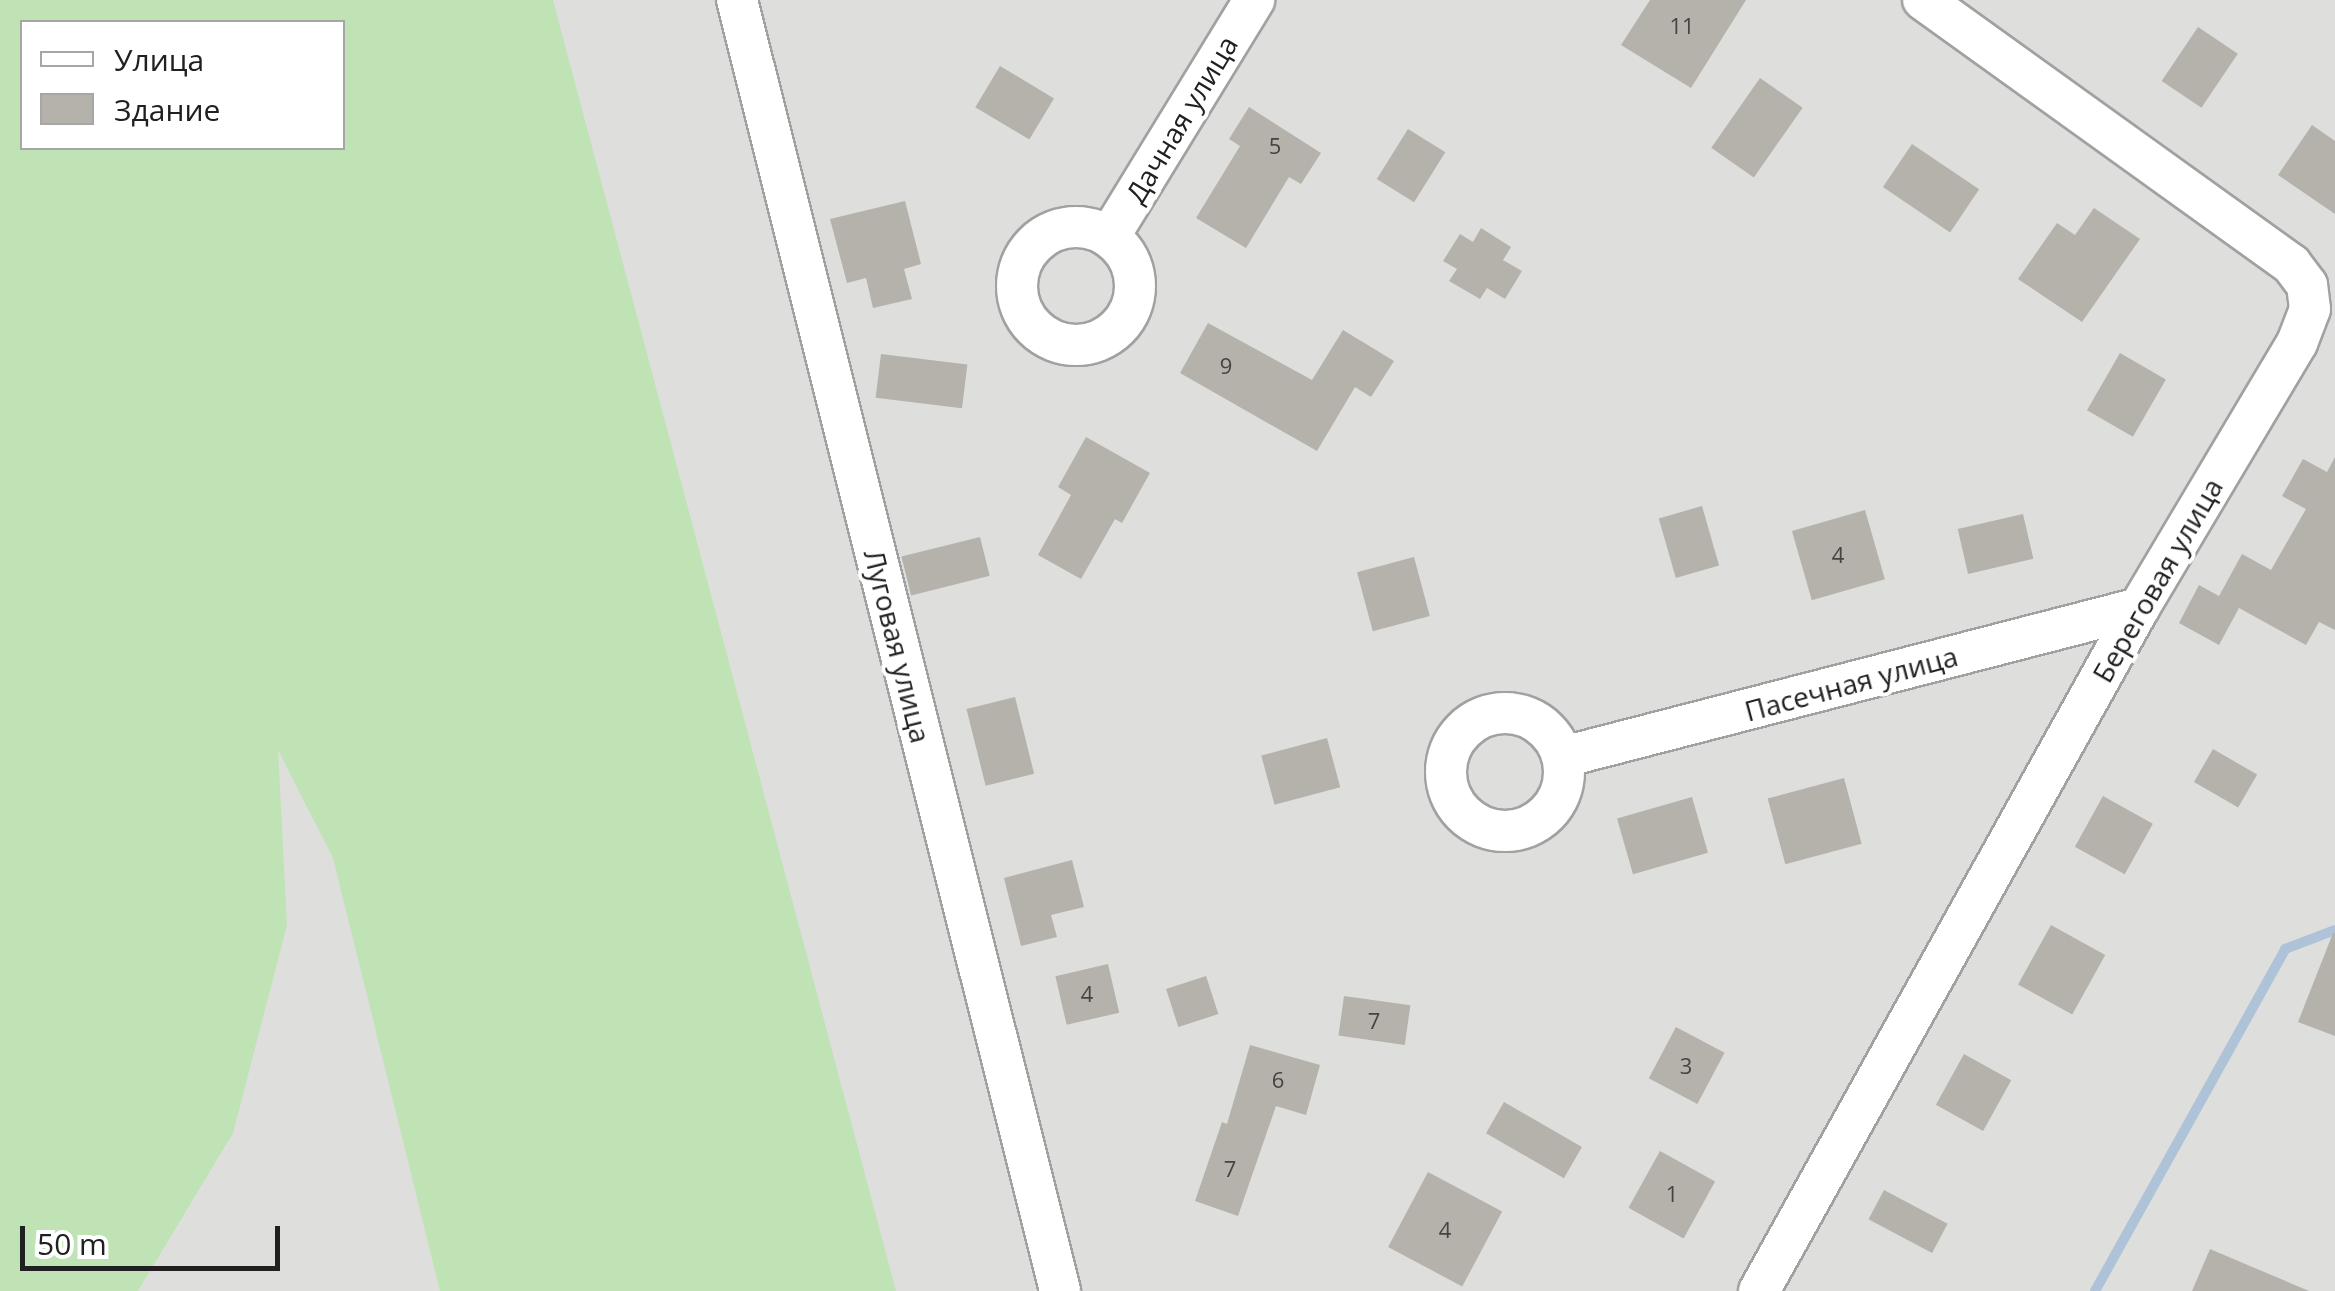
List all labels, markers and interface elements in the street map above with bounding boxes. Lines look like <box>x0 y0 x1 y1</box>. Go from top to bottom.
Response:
house number: 11 <box>1669 13 1695 39</box>
legend <box>20 20 345 150</box>
street label: Дачная улица <box>1118 29 1244 209</box>
text: Улица <box>114 39 204 80</box>
text: Здание <box>114 89 220 130</box>
house number: 5 <box>1269 133 1281 159</box>
house number: 9 <box>1220 353 1232 379</box>
street label: Береговая улица <box>2085 472 2229 688</box>
house number: 4 <box>1832 542 1844 568</box>
street label: Луговая улица <box>858 546 938 746</box>
street label: Пасечная улица <box>1741 638 1961 728</box>
house number: 4 <box>1081 981 1093 1007</box>
house number: 7 <box>1368 1008 1380 1034</box>
house number: 3 <box>1680 1053 1692 1079</box>
house number: 6 <box>1272 1067 1284 1093</box>
house number: 7 <box>1224 1156 1236 1182</box>
house number: 1 <box>1666 1181 1678 1207</box>
scale bar <box>25 1206 285 1268</box>
house number: 4 <box>1439 1217 1451 1243</box>
text: 50 m <box>37 1223 107 1264</box>

